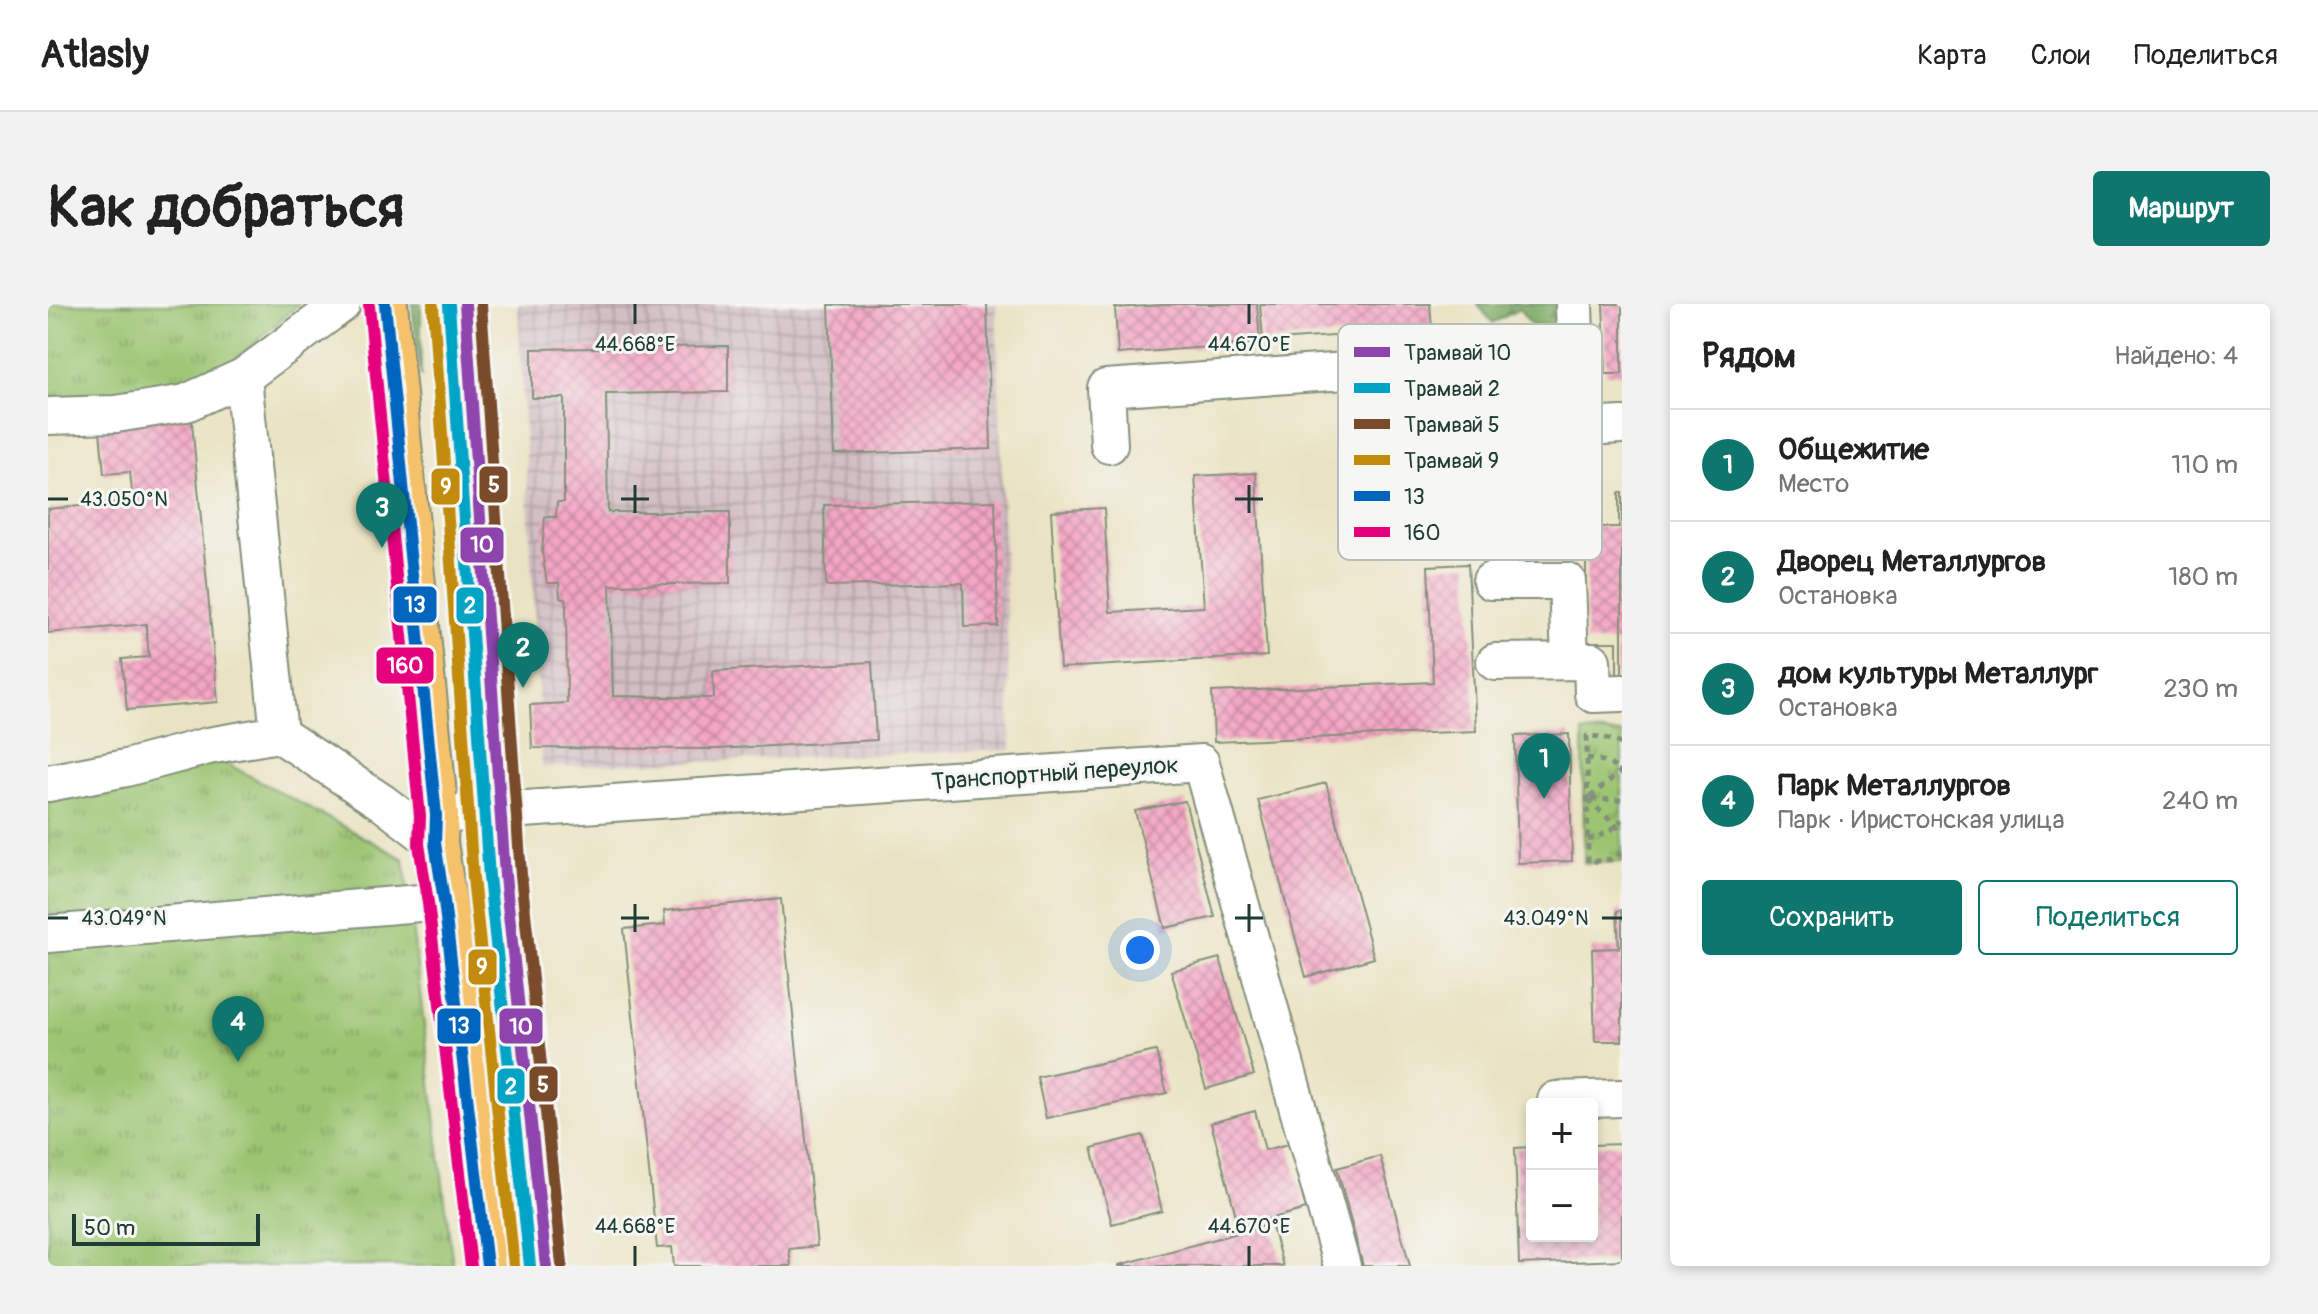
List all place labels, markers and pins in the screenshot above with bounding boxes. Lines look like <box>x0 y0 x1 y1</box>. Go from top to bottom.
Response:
pin: 3 <box>356 482 408 548</box>
pin: 2 <box>497 622 549 688</box>
pin: 1 <box>1518 733 1570 799</box>
pin: 4 <box>212 996 264 1062</box>

